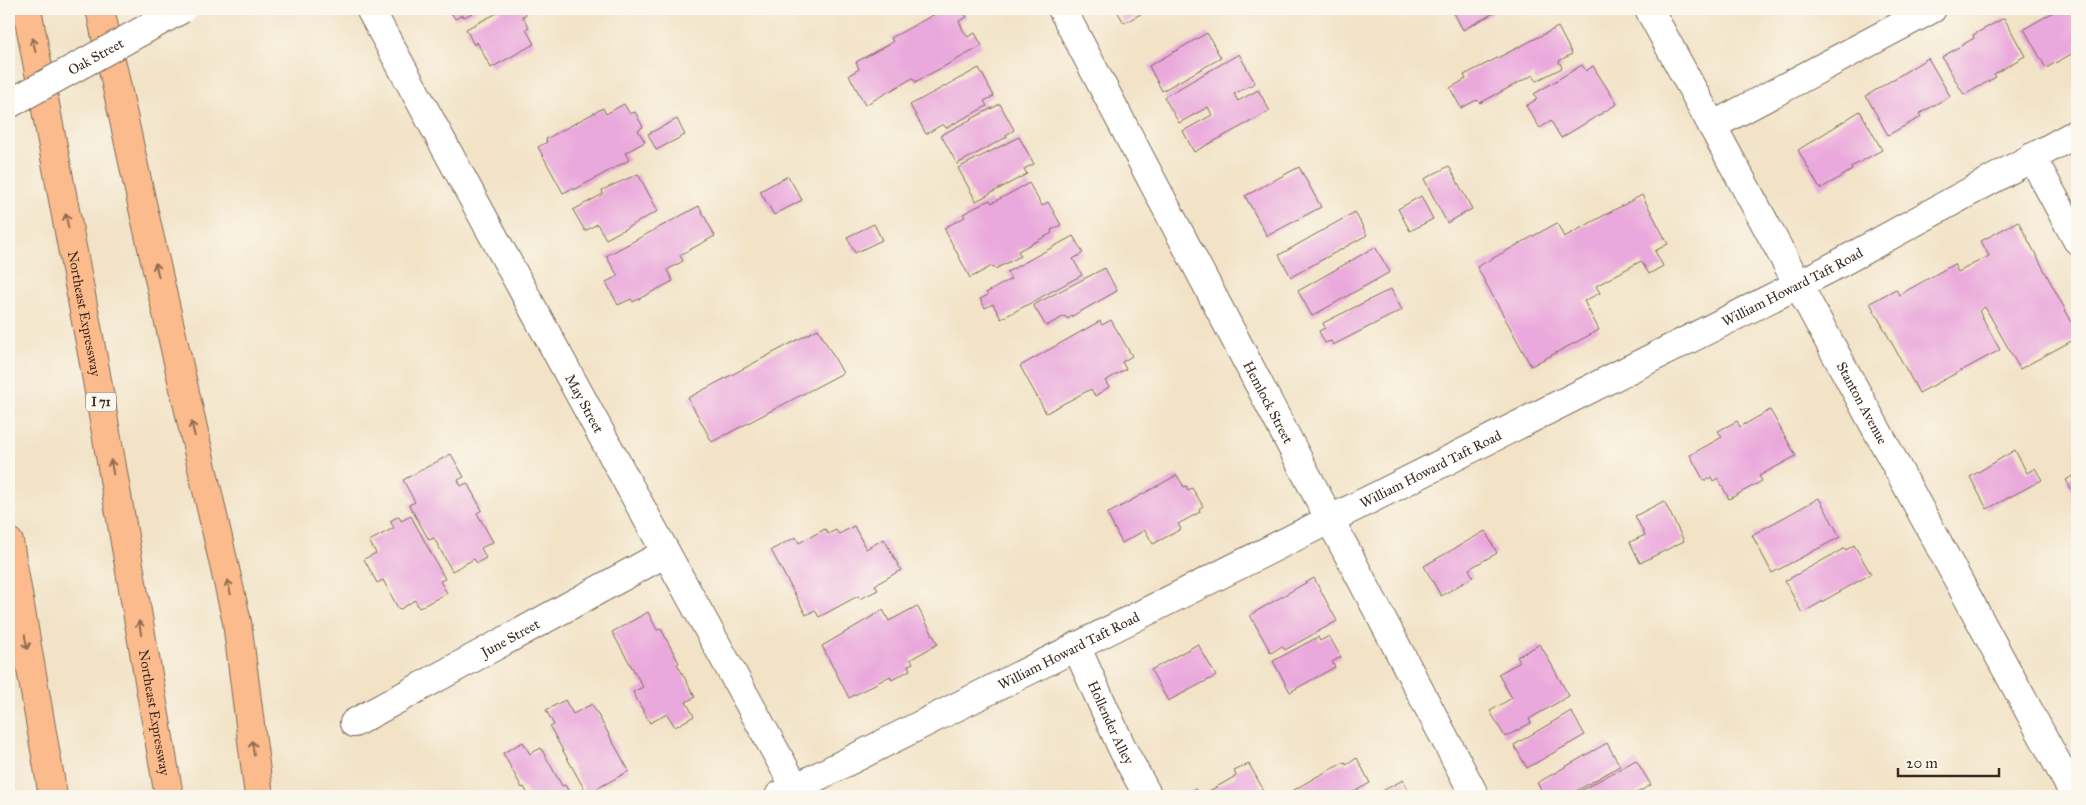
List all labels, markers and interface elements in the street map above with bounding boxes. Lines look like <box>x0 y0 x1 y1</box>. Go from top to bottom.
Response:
street label: Oak Street <box>65 34 127 78</box>
one-way arrow <box>29 37 39 53</box>
one-way arrow <box>62 214 72 230</box>
street label: William Howard Taft Road <box>1719 244 1866 330</box>
street label: Northeast Expressway <box>64 249 105 378</box>
one-way arrow <box>152 263 161 279</box>
street label: Hemlock Street <box>1240 358 1297 446</box>
street label: Stanton Avenue <box>1833 359 1892 447</box>
street label: May Street <box>562 371 607 436</box>
road number: I 71 <box>86 392 116 412</box>
one-way arrow <box>188 421 197 437</box>
street label: William Howard Taft Road <box>1357 426 1504 512</box>
one-way arrow <box>107 460 117 476</box>
one-way arrow <box>224 580 233 596</box>
street label: William Howard Taft Road <box>995 608 1142 693</box>
street label: June Street <box>476 615 543 662</box>
one-way arrow <box>135 620 145 636</box>
one-way arrow <box>22 633 32 649</box>
street label: Northeast Expressway <box>135 648 174 777</box>
street label: Hollender Alley <box>1084 678 1138 768</box>
one-way arrow <box>247 740 257 756</box>
scale bar <box>1898 745 2000 777</box>
text: 20 m <box>1906 754 1938 772</box>

